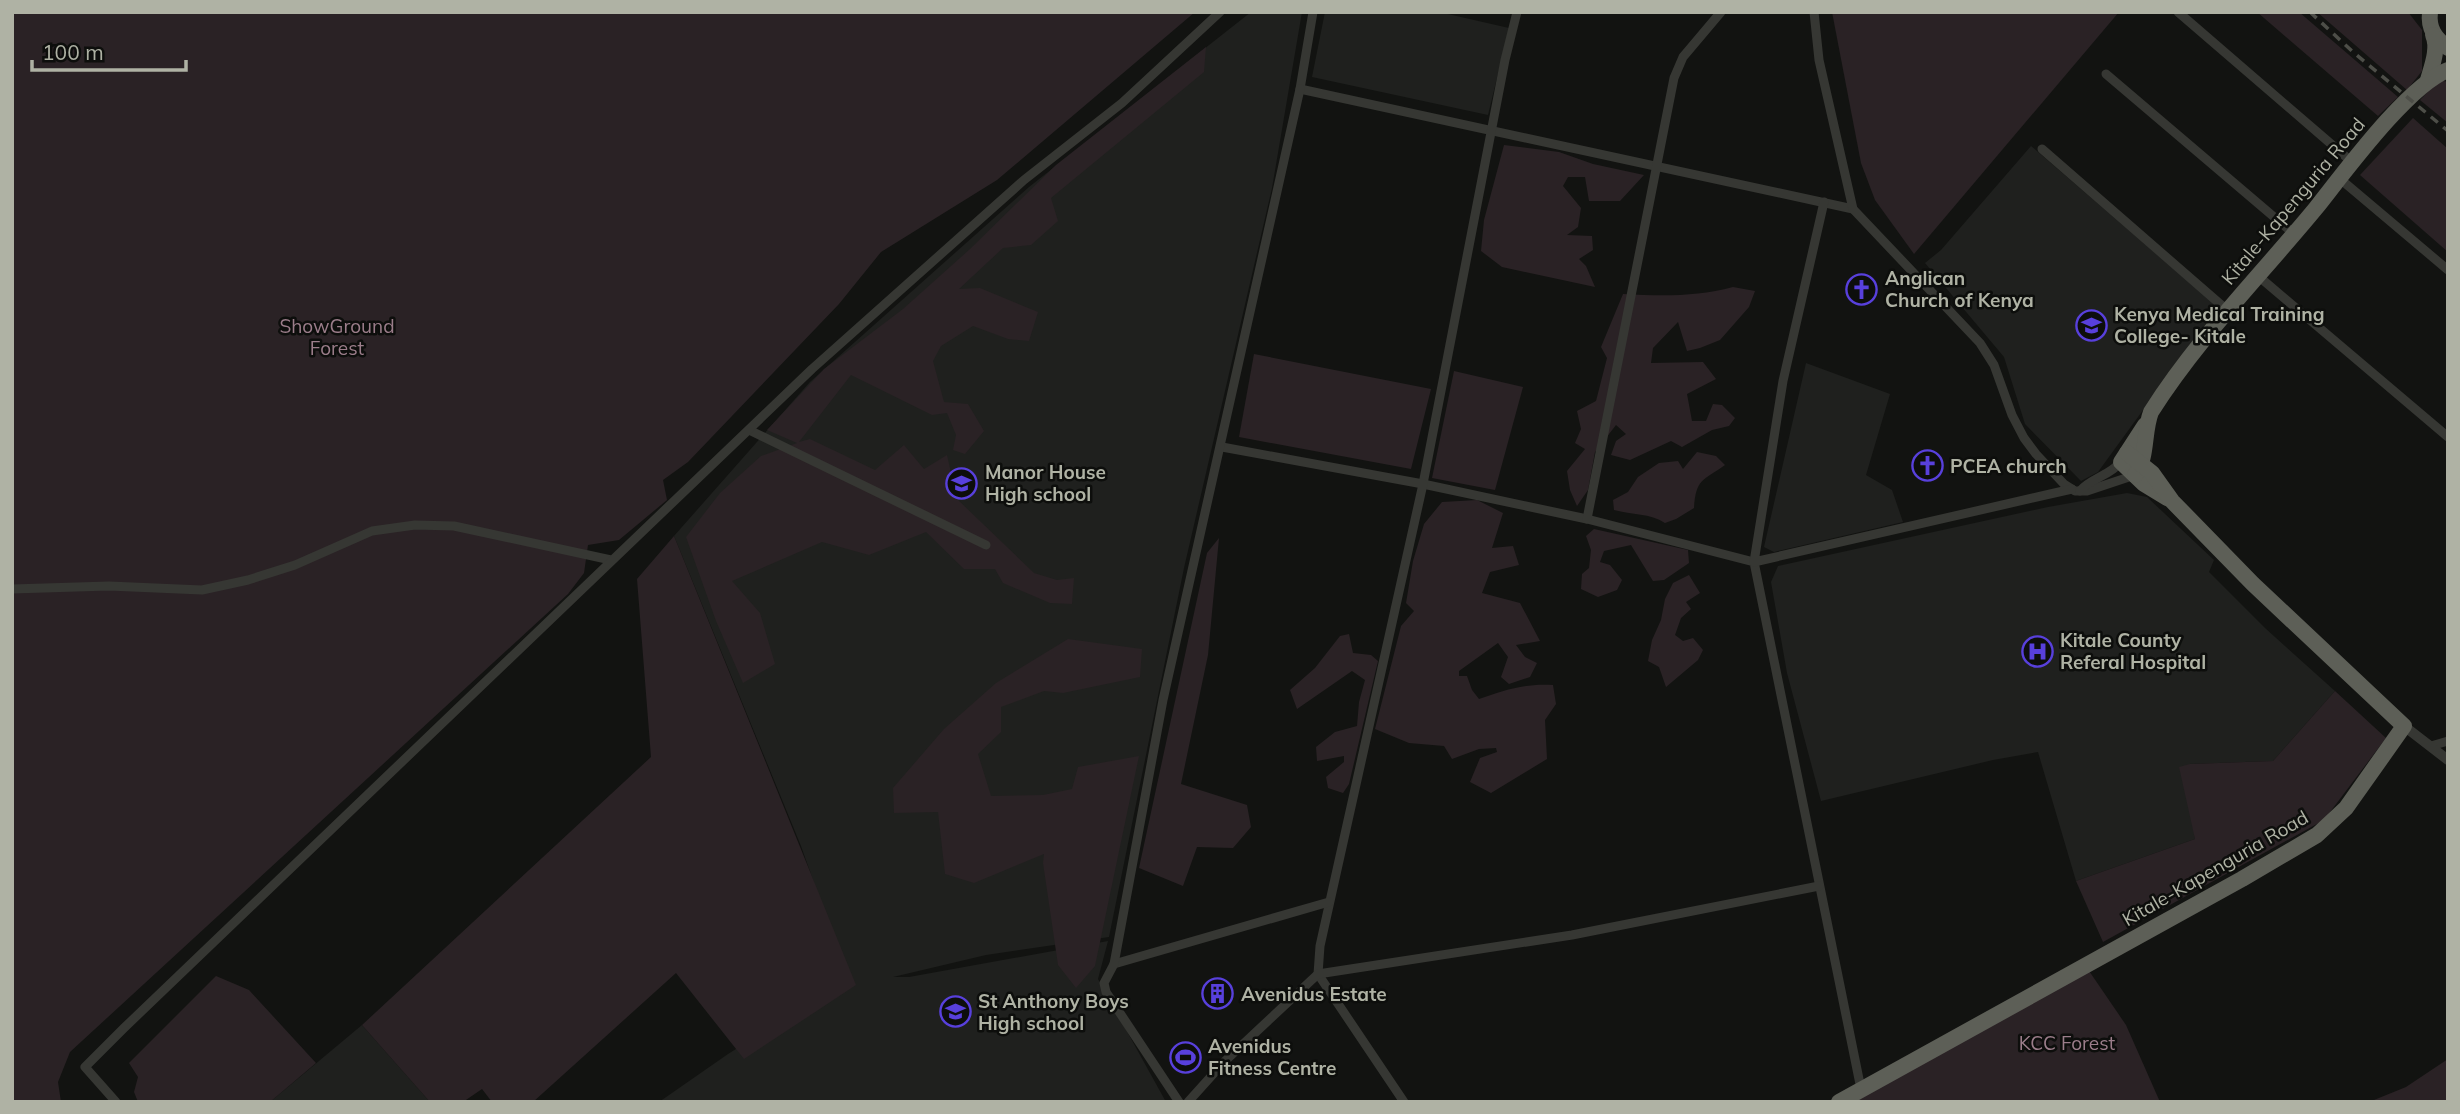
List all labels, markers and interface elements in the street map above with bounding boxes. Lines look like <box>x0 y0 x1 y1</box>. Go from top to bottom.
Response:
scale bar <box>32 28 186 72</box>
text: 100 m <box>42 39 104 65</box>
street label: Kitale-Kapenguria Road <box>2216 112 2370 290</box>
place label: Anglican Church of Kenya <box>1885 266 2034 312</box>
church icon: Anglican Church of Kenya <box>1845 272 1879 306</box>
place label: Kenya Medical Training College- Kitale <box>2114 302 2325 348</box>
school or university icon: Kenya Medical Training College- Kitale <box>2074 308 2108 342</box>
park label: ShowGround Forest <box>279 314 395 360</box>
church icon: PCEA church <box>1910 449 1944 483</box>
place label: PCEA church <box>1950 454 2067 478</box>
place label: Manor House High school <box>985 460 1106 506</box>
school or university icon: Manor House High school <box>945 466 979 500</box>
place label: Kitale County Referal Hospital <box>2060 628 2206 674</box>
hospital icon: Kitale County Referal Hospital <box>2020 634 2054 668</box>
street label: Kitale-Kapenguria Road <box>2118 805 2312 931</box>
building icon: Avenidus Estate <box>1201 977 1235 1011</box>
place label: Avenidus Estate <box>1241 982 1387 1006</box>
place label: St Anthony Boys High school <box>978 989 1129 1035</box>
school or university icon: St Anthony Boys High school <box>938 995 972 1029</box>
park label: KCC Forest <box>2019 1031 2115 1055</box>
place label: Avenidus Fitness Centre <box>1208 1034 1336 1080</box>
sports icon: Avenidus Fitness Centre <box>1168 1040 1202 1074</box>

